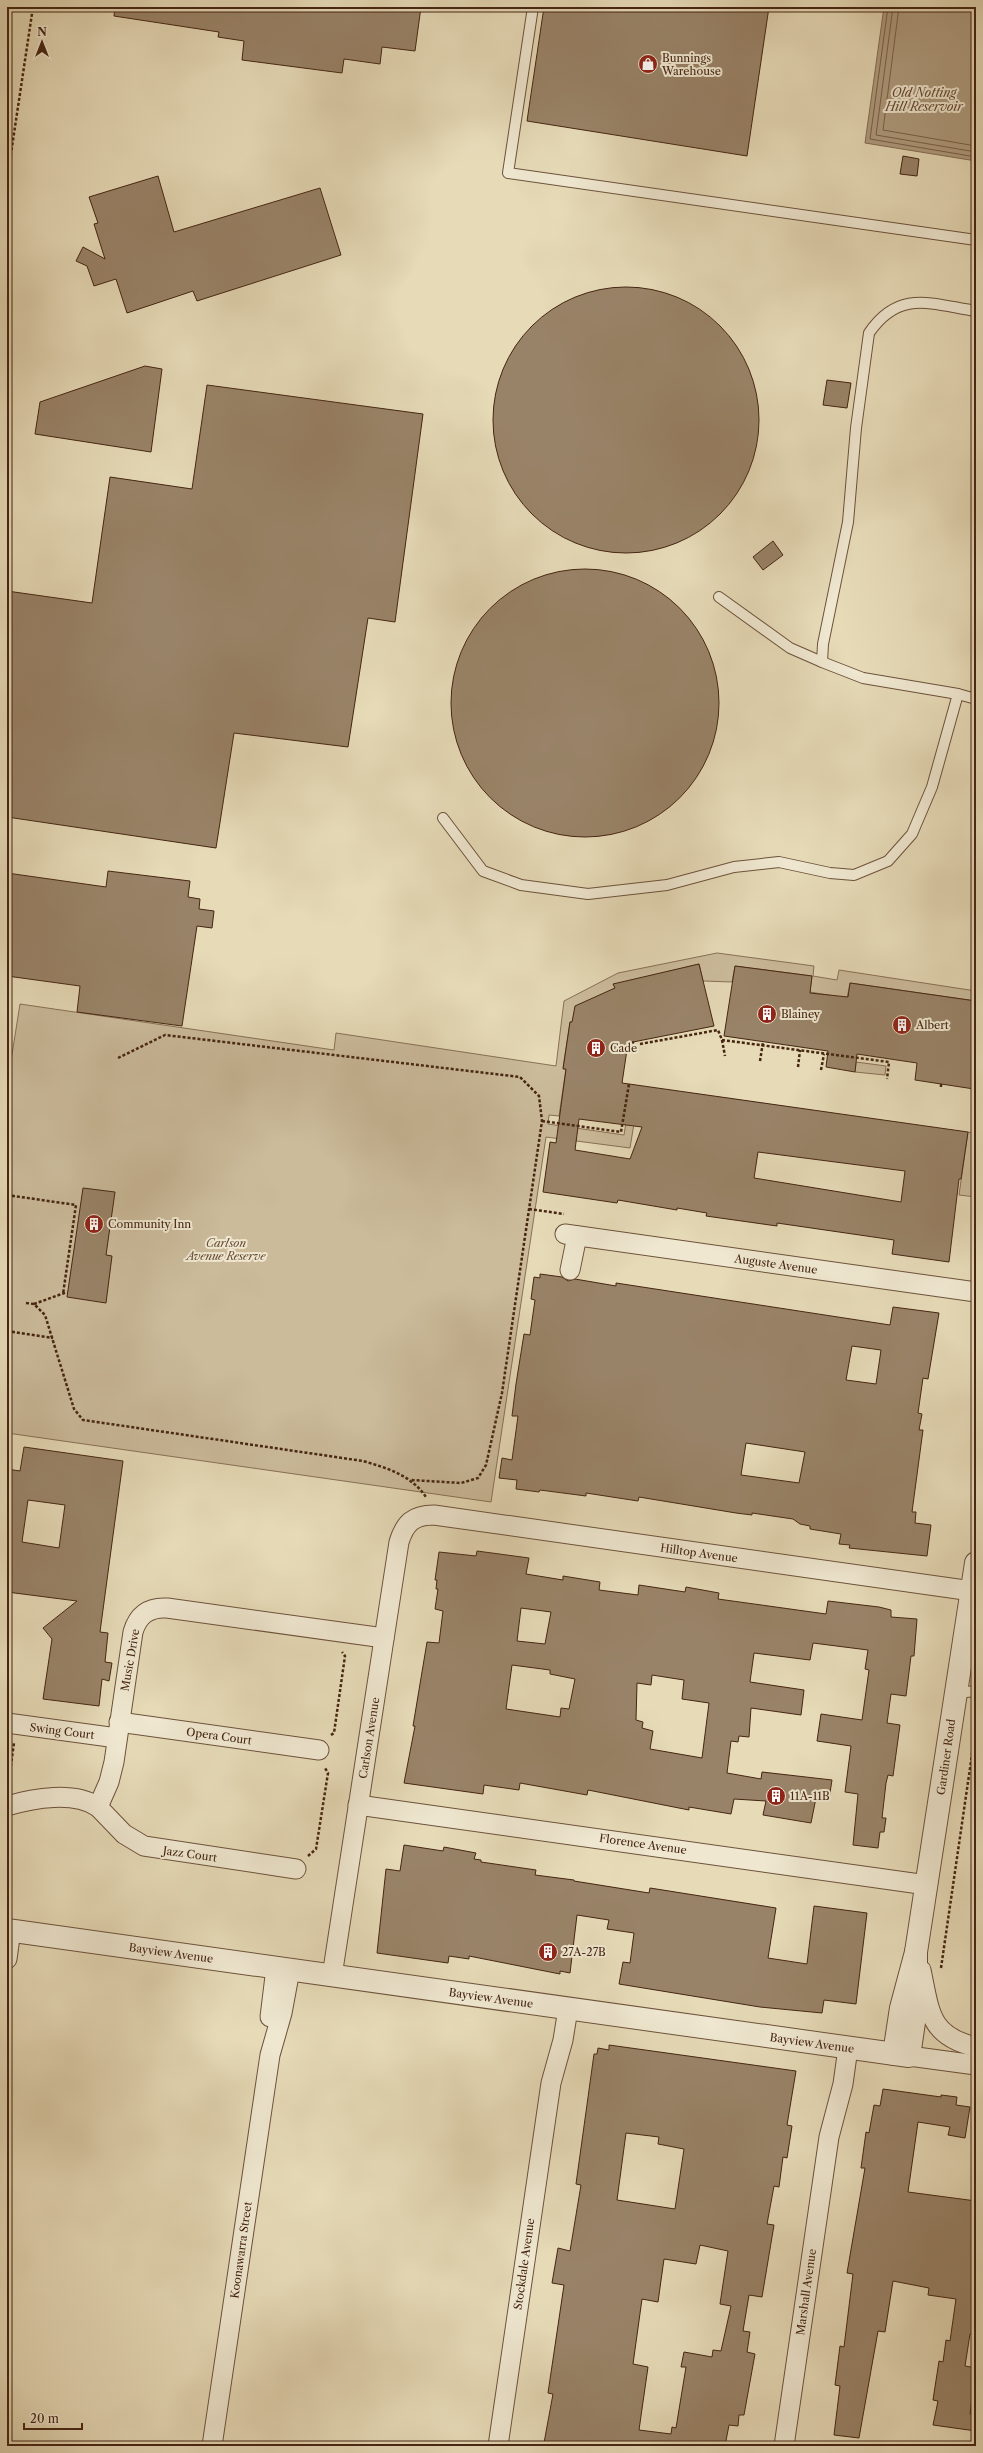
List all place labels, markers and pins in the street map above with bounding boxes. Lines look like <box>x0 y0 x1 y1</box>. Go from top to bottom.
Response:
place label: Bunnings Warehouse <box>661 51 721 78</box>
shop icon: Bunnings Warehouse <box>637 53 659 75</box>
building icon: Blainey <box>756 1003 778 1025</box>
place label: Blainey <box>781 1007 821 1021</box>
building icon: Albert <box>891 1014 913 1036</box>
place label: Albert <box>915 1018 949 1032</box>
building icon: Cade <box>585 1037 607 1059</box>
place label: Cade <box>610 1041 637 1055</box>
building icon: Community Inn <box>83 1213 105 1235</box>
place label: Community Inn <box>108 1217 191 1231</box>
building icon: 11A-11B <box>765 1785 787 1807</box>
place label: 11A-11B <box>790 1789 830 1803</box>
building icon: 27A-27B <box>537 1941 559 1963</box>
place label: 27A-27B <box>562 1945 606 1959</box>

